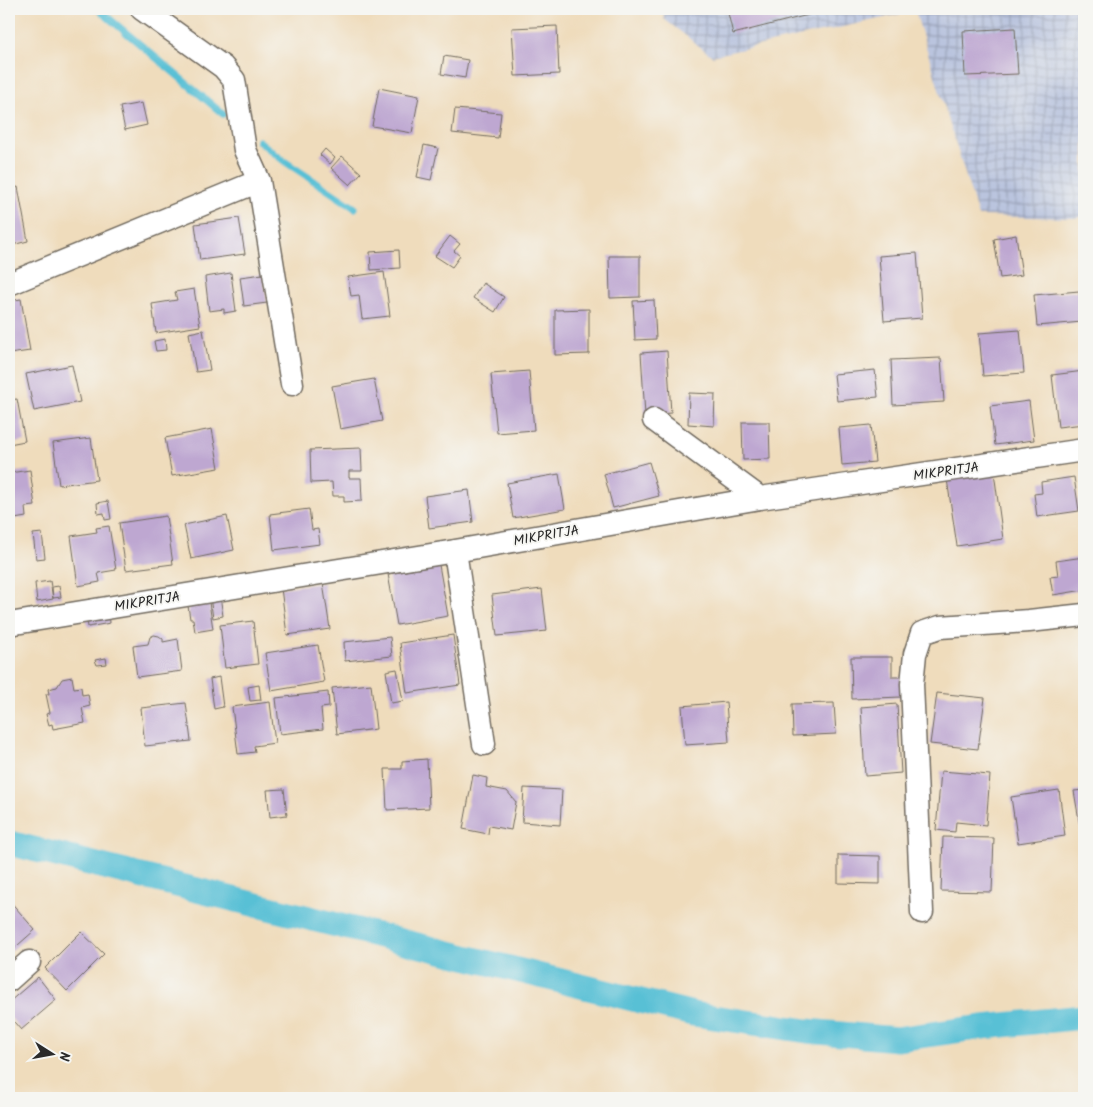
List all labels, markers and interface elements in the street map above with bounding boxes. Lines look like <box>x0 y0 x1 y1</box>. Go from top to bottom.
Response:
street label: MIKPRITJA <box>912 456 981 487</box>
street label: MIKPRITJA <box>512 519 581 553</box>
street label: MIKPRITJA <box>113 586 182 618</box>
north arrow <box>28 1030 78 1080</box>
text: N <box>52 1050 75 1063</box>

